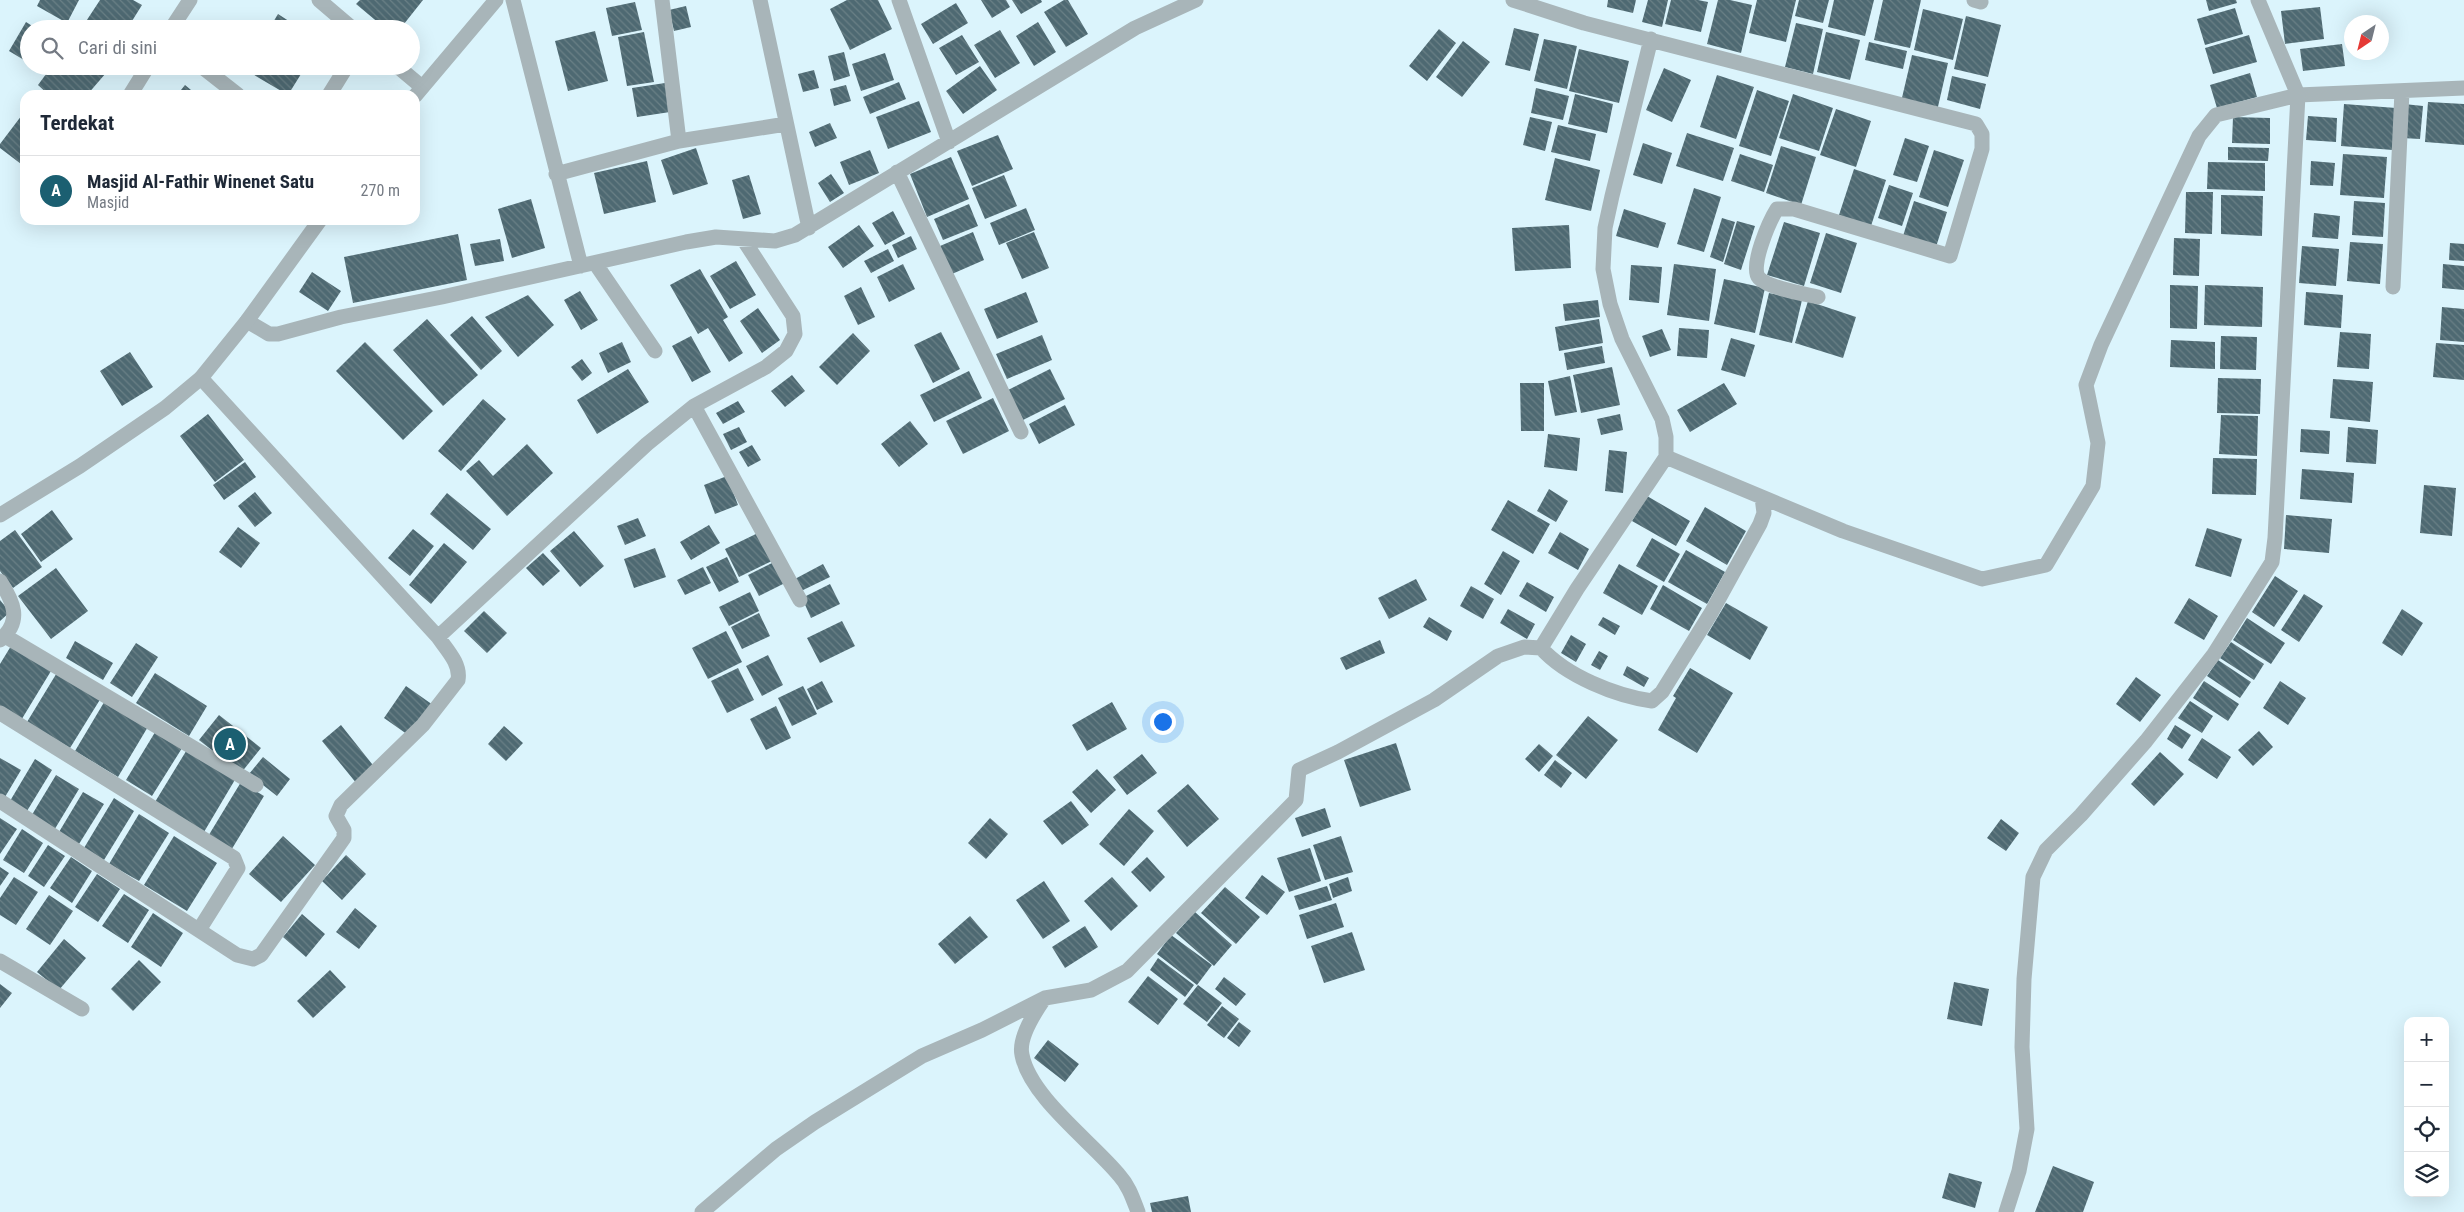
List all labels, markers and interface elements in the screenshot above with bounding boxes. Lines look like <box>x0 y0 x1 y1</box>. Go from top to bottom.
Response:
north arrow <box>2344 15 2389 60</box>
search box <box>20 20 420 75</box>
icon: search <box>38 34 66 62</box>
text: Cari di sini <box>78 36 157 59</box>
text: Terdekat <box>40 111 114 135</box>
text: Masjid Al-Fathir Winenet Satu <box>87 170 314 193</box>
text: A <box>51 181 61 200</box>
text: 270 m <box>361 181 400 200</box>
text: Masjid <box>87 193 129 212</box>
your location <box>1150 709 1176 735</box>
pin: A <box>214 725 246 763</box>
map controls <box>2404 1017 2449 1197</box>
button: + <box>2404 1017 2449 1062</box>
button: − <box>2404 1062 2449 1107</box>
button: locate <box>2404 1107 2449 1152</box>
button: layers <box>2404 1152 2449 1197</box>

